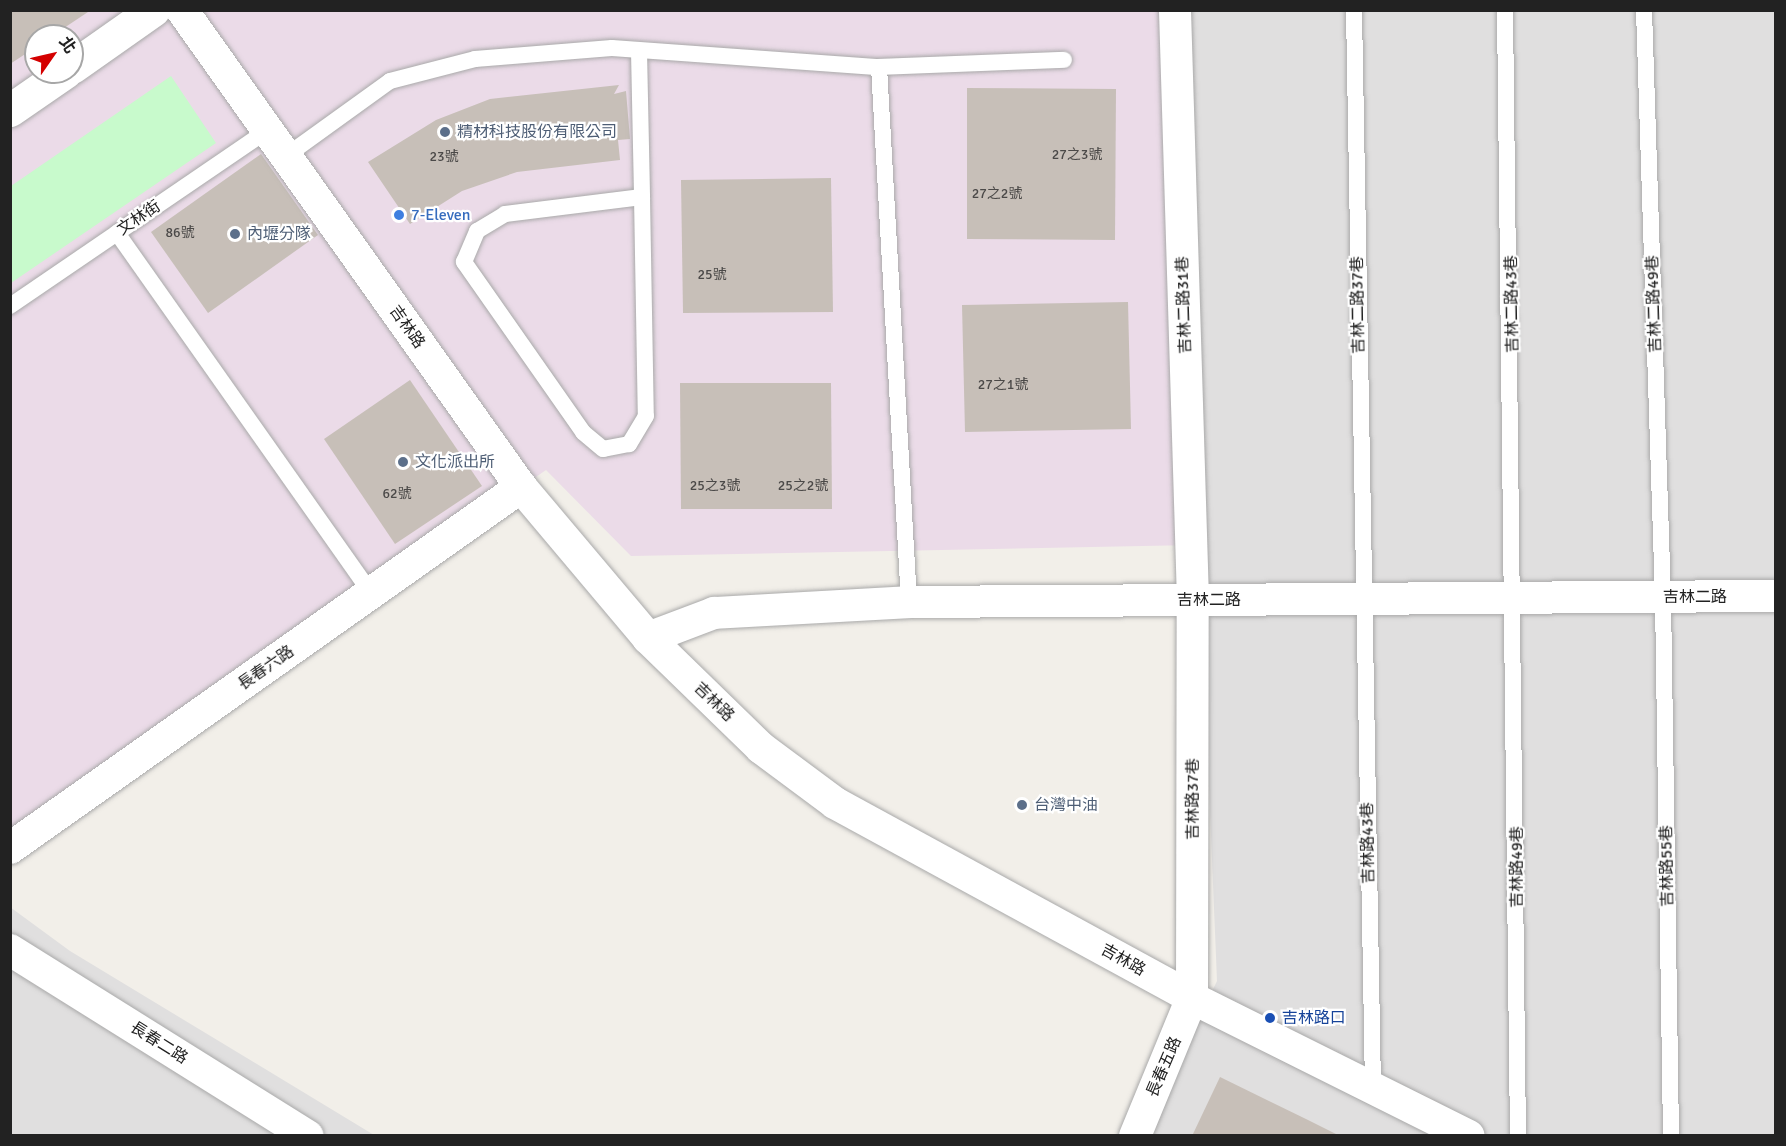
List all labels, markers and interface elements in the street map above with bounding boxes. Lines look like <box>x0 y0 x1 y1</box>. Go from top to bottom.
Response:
north arrow <box>24 24 84 84</box>
text: 北 <box>54 33 80 57</box>
place label: 精材科技股份有限公司 <box>457 122 617 142</box>
marker: 精材科技股份有限公司 <box>438 125 452 139</box>
house number: 27之3號 <box>1052 147 1102 163</box>
house number: 23號 <box>429 149 459 165</box>
house number: 27之2號 <box>972 186 1022 202</box>
street label: 文林街 <box>114 197 164 239</box>
place label: 7-Eleven <box>411 205 470 225</box>
marker: 7-Eleven <box>392 208 406 222</box>
place label: 內壢分隊 <box>247 224 311 244</box>
house number: 86號 <box>165 225 195 241</box>
marker: 內壢分隊 <box>228 227 242 241</box>
street label: 吉林二路43巷 <box>1502 255 1522 353</box>
street label: 吉林二路49巷 <box>1643 255 1665 353</box>
street label: 吉林二路31巷 <box>1173 256 1195 354</box>
street label: 吉林二路37巷 <box>1348 256 1368 354</box>
house number: 25號 <box>697 267 727 283</box>
street label: 吉林路 <box>385 302 429 352</box>
house number: 27之1號 <box>978 377 1028 393</box>
place label: 文化派出所 <box>415 452 495 472</box>
marker: 文化派出所 <box>396 455 410 469</box>
house number: 25之3號 <box>690 478 740 494</box>
house number: 25之2號 <box>778 478 828 494</box>
house number: 62號 <box>382 486 412 502</box>
street label: 吉林二路 <box>1663 587 1727 607</box>
street label: 吉林二路 <box>1177 590 1241 610</box>
street label: 長春六路 <box>234 642 298 694</box>
street label: 吉林路 <box>690 678 738 726</box>
street label: 吉林路37巷 <box>1183 758 1203 840</box>
place label: 台灣中油 <box>1034 795 1098 815</box>
marker: 台灣中油 <box>1015 798 1029 812</box>
street label: 吉林路43巷 <box>1358 802 1378 884</box>
street label: 吉林路55巷 <box>1657 825 1677 907</box>
street label: 吉林路49巷 <box>1507 826 1527 908</box>
street label: 吉林路 <box>1097 940 1149 980</box>
place label: 吉林路口 <box>1282 1008 1346 1028</box>
marker: 吉林路口 <box>1263 1011 1277 1025</box>
street label: 長春二路 <box>127 1018 191 1068</box>
street label: 長春五路 <box>1143 1034 1185 1100</box>

